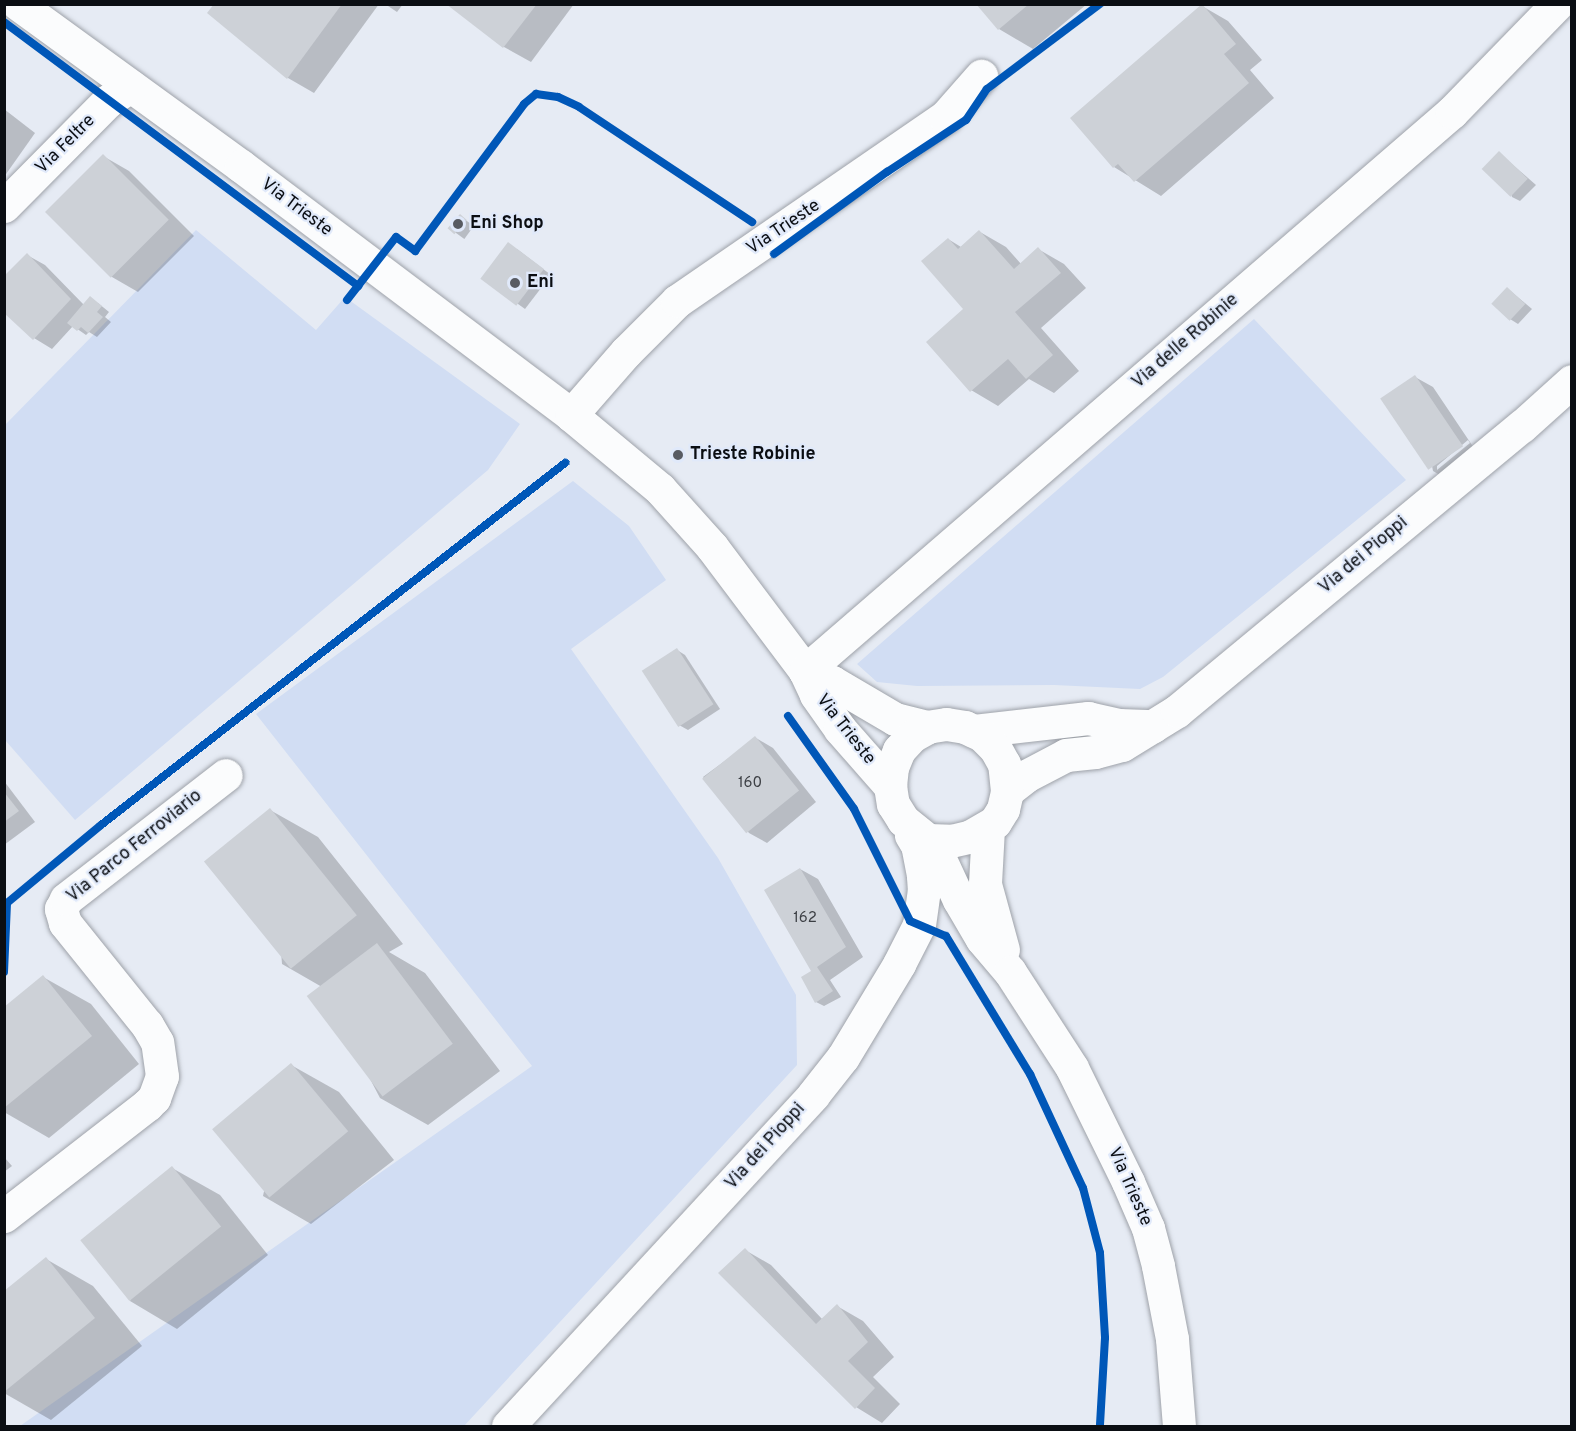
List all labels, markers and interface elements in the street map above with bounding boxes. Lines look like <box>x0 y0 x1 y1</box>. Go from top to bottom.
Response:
street label: Via Feltre <box>32 111 100 179</box>
street label: Via Trieste <box>256 174 336 242</box>
street label: Via Trieste <box>743 195 825 261</box>
place label: Eni Shop <box>470 213 544 235</box>
marker: Eni Shop <box>451 217 465 231</box>
place label: Eni <box>527 272 554 294</box>
marker: Eni <box>508 276 522 290</box>
street label: Via delle Robinie <box>1128 290 1244 394</box>
place label: Trieste Robinie <box>690 444 815 466</box>
marker: Trieste Robinie <box>671 448 685 462</box>
street label: Via dei Pioppi <box>1315 513 1413 599</box>
street label: Via Trieste <box>810 690 880 770</box>
house number: 160 <box>738 775 762 793</box>
street label: Via Parco Ferroviario <box>63 786 207 908</box>
house number: 162 <box>793 910 817 928</box>
street label: Via dei Pioppi <box>721 1099 811 1195</box>
street label: Via Trieste <box>1102 1144 1156 1230</box>

